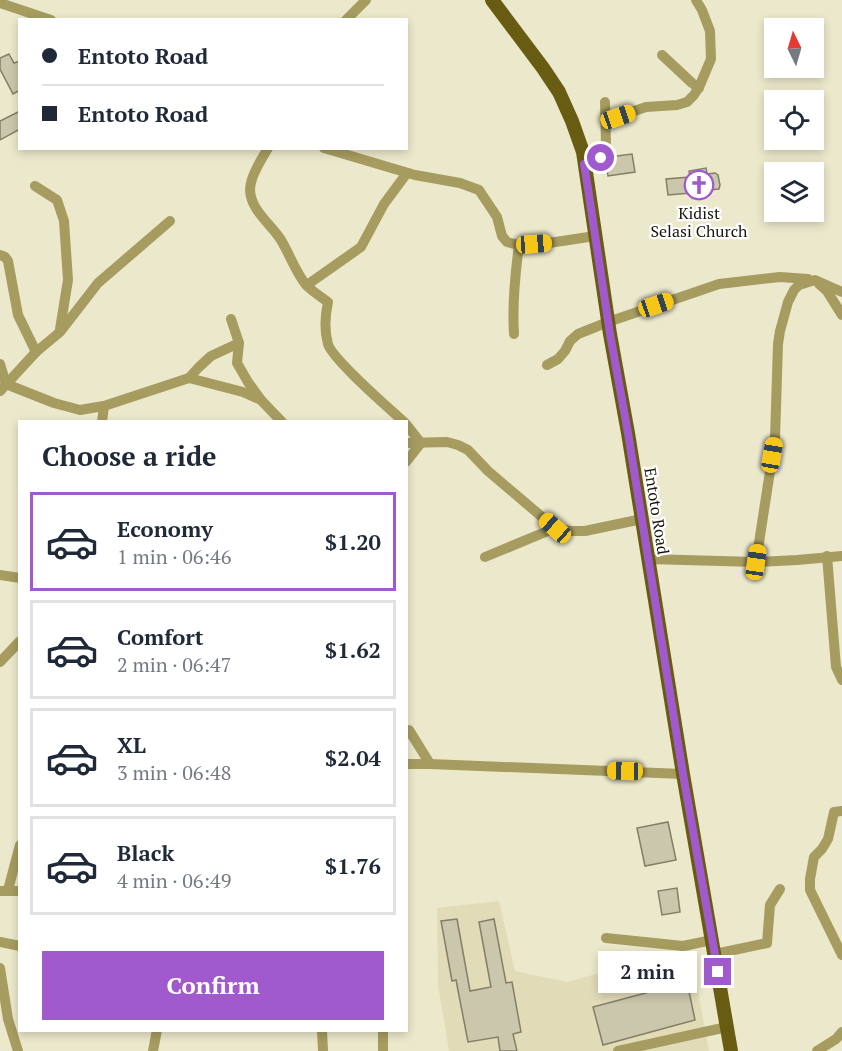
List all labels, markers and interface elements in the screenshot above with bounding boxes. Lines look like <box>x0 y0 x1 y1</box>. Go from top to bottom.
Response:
north arrow <box>764 18 824 78</box>
map controls <box>764 18 824 222</box>
text: Entoto Road <box>78 41 208 70</box>
button: locate <box>764 90 824 150</box>
text: Entoto Road <box>78 99 208 128</box>
car <box>598 103 638 131</box>
route start <box>587 144 614 171</box>
button: layers <box>764 162 824 222</box>
church icon: Kidist Selasi Church <box>683 169 715 201</box>
place label: Kidist Selasi Church <box>650 202 748 242</box>
car <box>515 234 553 254</box>
car <box>636 291 676 319</box>
car <box>760 436 784 474</box>
text: Choose a ride <box>42 438 217 474</box>
street label: Entoto Road <box>639 466 675 556</box>
car <box>536 509 574 547</box>
text: Economy <box>117 514 213 543</box>
icon: car <box>45 515 99 569</box>
text: $1.20 <box>325 527 381 556</box>
text: 1 min · 06:46 <box>117 543 231 570</box>
car <box>745 543 767 581</box>
text: Comfort <box>117 622 203 651</box>
icon: car <box>45 623 99 677</box>
text: $1.62 <box>325 635 381 664</box>
text: 2 min · 06:47 <box>117 651 231 678</box>
text: XL <box>117 730 146 759</box>
icon: car <box>45 731 99 785</box>
text: $2.04 <box>325 743 381 772</box>
text: 3 min · 06:48 <box>117 759 231 786</box>
car <box>607 762 643 780</box>
text: Black <box>117 838 174 867</box>
icon: car <box>45 839 99 893</box>
text: $1.76 <box>325 851 381 880</box>
text: 4 min · 06:49 <box>117 867 231 894</box>
button: Confirm <box>42 951 384 1020</box>
callout: 2 min <box>598 951 697 993</box>
text: 2 min <box>620 958 675 985</box>
route end <box>704 958 731 985</box>

